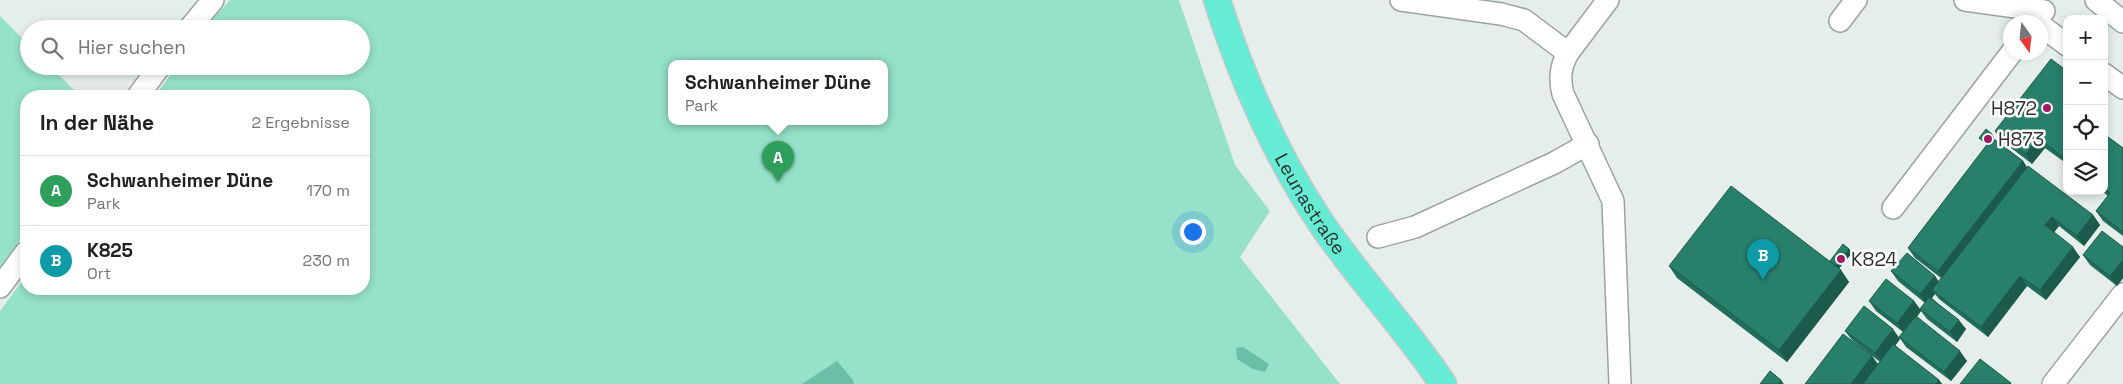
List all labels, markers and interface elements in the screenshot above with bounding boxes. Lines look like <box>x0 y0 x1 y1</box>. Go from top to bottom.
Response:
north arrow <box>2003 15 2048 60</box>
map controls <box>2063 15 2108 195</box>
button: + <box>2063 15 2108 60</box>
search box <box>20 20 370 75</box>
icon: search <box>38 34 66 62</box>
text: Hier suchen <box>78 35 186 60</box>
popup <box>668 60 888 125</box>
button: − <box>2063 60 2108 105</box>
text: Schwanheimer Düne <box>685 70 871 95</box>
text: Park <box>685 95 718 116</box>
place label: H872 <box>1991 96 2037 121</box>
marker: H872 <box>2041 102 2053 114</box>
button: locate <box>2063 105 2108 150</box>
text: In der Nähe <box>40 109 154 136</box>
text: 2 Ergebnisse <box>251 112 350 133</box>
place label: H873 <box>1998 127 2044 152</box>
marker: H873 <box>1982 133 1994 145</box>
pin: A <box>762 141 794 182</box>
street label: Leunastraße <box>1269 149 1351 260</box>
button: layers <box>2063 150 2108 195</box>
text: Schwanheimer Düne <box>87 168 273 193</box>
text: A <box>51 180 61 201</box>
text: 170 m <box>306 180 350 201</box>
text: Park <box>87 193 120 214</box>
your location <box>1180 219 1206 245</box>
text: K825 <box>87 238 133 263</box>
pin: B <box>1747 239 1779 280</box>
place label: K824 <box>1851 247 1897 272</box>
text: B <box>51 250 61 271</box>
text: 230 m <box>303 250 350 271</box>
marker: K824 <box>1835 253 1847 265</box>
text: Ort <box>87 263 111 284</box>

